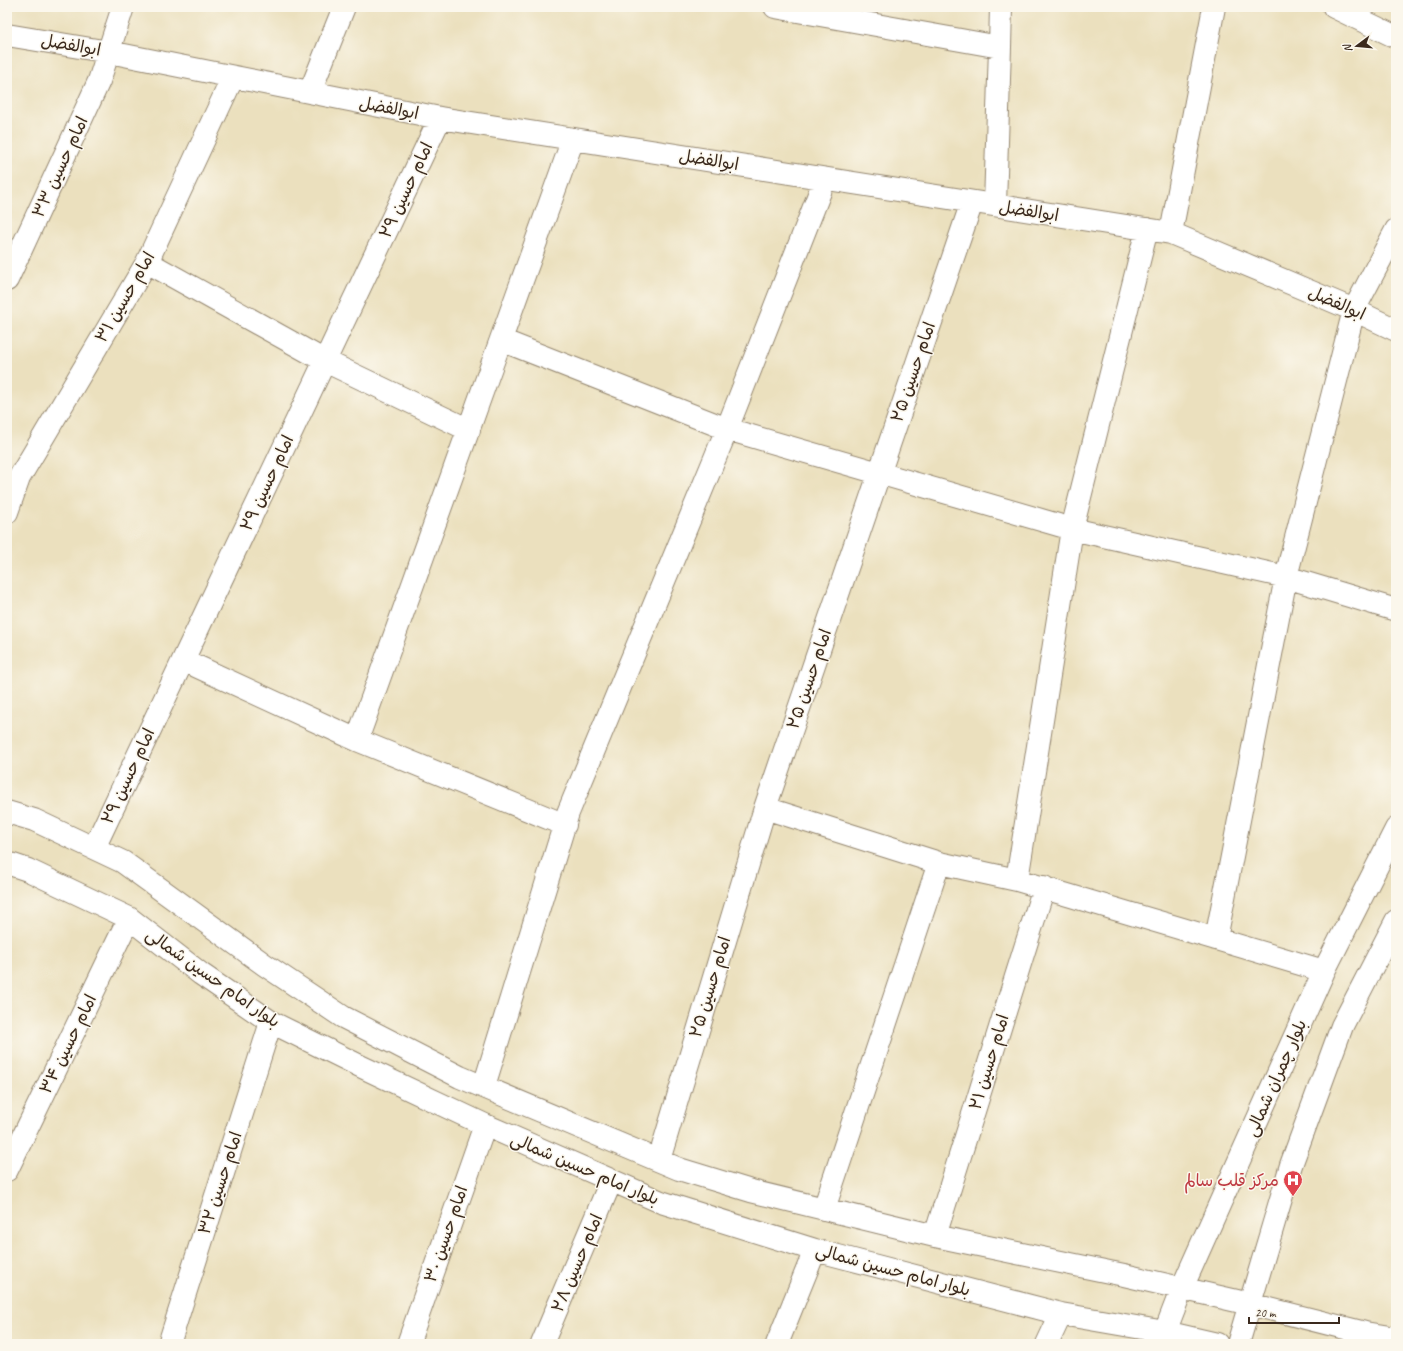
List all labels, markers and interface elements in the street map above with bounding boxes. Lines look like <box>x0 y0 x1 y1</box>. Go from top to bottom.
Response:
north arrow <box>1337 26 1377 66</box>
street label: ابوالفضل <box>39 29 103 61</box>
text: N <box>1339 41 1355 54</box>
street label: ابوالفضل <box>357 92 421 124</box>
street label: امام حسین ۳۳ <box>27 113 94 222</box>
street label: امام حسین ۲۹ <box>375 139 439 242</box>
street label: ابوالفضل <box>677 145 741 175</box>
street label: ابوالفضل <box>997 196 1061 226</box>
street label: امام حسین ۳۱ <box>91 248 161 347</box>
street label: ابوالفضل <box>1305 281 1369 325</box>
street label: امام حسین ۲۵ <box>886 319 942 426</box>
street label: امام حسین ۲۹ <box>236 432 300 535</box>
street label: امام حسین ۲۵ <box>782 626 838 733</box>
street label: امام حسین ۲۹ <box>97 725 161 828</box>
street label: بلوار امام حسین شمالی <box>141 924 284 1034</box>
street label: امام حسین ۲۵ <box>685 934 737 1041</box>
street label: امام حسین ۳۴ <box>35 991 103 1098</box>
street label: امام حسین ۲۱ <box>964 1012 1015 1113</box>
street label: بلوار چمران شمالی <box>1241 1016 1311 1140</box>
street label: بلوار امام حسین شمالی <box>507 1128 662 1212</box>
street label: امام حسین ۳۲ <box>193 1129 248 1238</box>
hospital icon: مرکز قلب سالم <box>1282 1169 1304 1197</box>
place label: مرکز قلب سالم <box>1184 1170 1279 1194</box>
street label: امام حسین ۳۰ <box>420 1183 474 1286</box>
street label: امام حسین ۲۸ <box>547 1211 609 1316</box>
street label: بلوار امام حسین شمالی <box>813 1239 973 1303</box>
scale bar <box>1249 1299 1339 1325</box>
text: 20 m <box>1255 1305 1277 1321</box>

